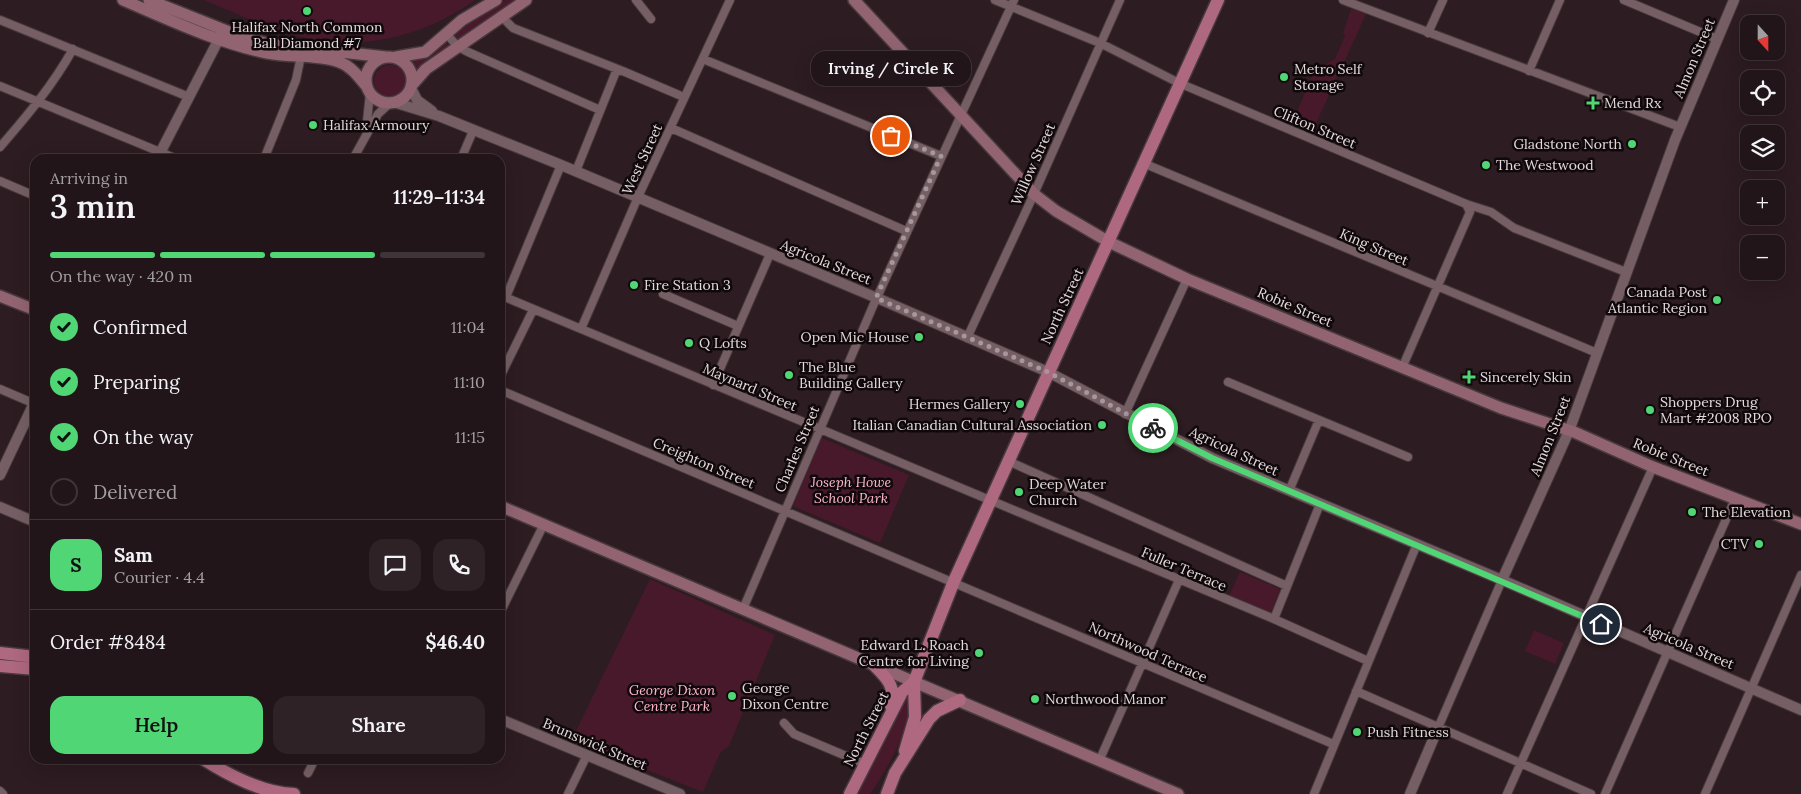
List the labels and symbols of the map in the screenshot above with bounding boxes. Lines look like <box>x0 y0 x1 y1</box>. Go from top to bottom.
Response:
marker: Halifax North Common Ball Diamond #7 <box>301 5 313 17</box>
street label: Almon Street <box>1669 15 1719 102</box>
north arrow <box>1740 15 1785 60</box>
place label: Halifax North Common Ball Diamond #7 <box>232 18 383 52</box>
callout: Irving / Circle K <box>811 51 971 86</box>
place label: Metro Self Storage <box>1294 60 1363 94</box>
marker: Metro Self Storage <box>1278 71 1290 83</box>
place label: Mend Rx <box>1604 94 1662 112</box>
marker: Mend Rx <box>1586 96 1600 110</box>
street label: Clifton Street <box>1271 102 1360 153</box>
pin <box>870 115 912 157</box>
place label: Halifax Armoury <box>323 116 430 134</box>
marker: Halifax Armoury <box>307 119 319 131</box>
street label: West Street <box>618 120 667 197</box>
street label: Willow Street <box>1007 120 1059 208</box>
place label: Gladstone North <box>1513 135 1622 153</box>
marker: Gladstone North <box>1626 138 1638 150</box>
place label: The Westwood <box>1496 156 1594 174</box>
marker: The Westwood <box>1480 159 1492 171</box>
street label: King Street <box>1337 224 1412 270</box>
street label: Agricola Street <box>777 235 875 289</box>
street label: North Street <box>1037 264 1088 347</box>
place label: Fire Station 3 <box>644 276 731 294</box>
marker: Fire Station 3 <box>628 279 640 291</box>
street label: Robie Street <box>1255 283 1336 331</box>
place label: Canada Post Atlantic Region <box>1607 283 1708 317</box>
marker: Canada Post Atlantic Region <box>1711 294 1723 306</box>
place label: Open Mic House <box>801 328 909 346</box>
marker: Open Mic House <box>913 331 925 343</box>
place label: Q Lofts <box>699 334 747 352</box>
marker: Q Lofts <box>683 337 695 349</box>
place label: The Blue Building Gallery <box>799 358 903 392</box>
street label: Maynard Street <box>700 359 800 415</box>
place label: Sincerely Skin <box>1480 368 1572 386</box>
marker: The Blue Building Gallery <box>783 369 795 381</box>
marker: Sincerely Skin <box>1462 370 1476 384</box>
street label: Almon Street <box>1525 393 1575 480</box>
place label: Shoppers Drug Mart #2008 RPO <box>1660 393 1772 427</box>
place label: Hermes Gallery <box>909 395 1011 413</box>
marker: Hermes Gallery <box>1014 398 1026 410</box>
street label: Charles Street <box>771 402 824 495</box>
courier <box>1128 403 1178 453</box>
marker: Shoppers Drug Mart #2008 RPO <box>1644 404 1656 416</box>
place label: Italian Canadian Cultural Association <box>852 416 1092 434</box>
marker: Italian Canadian Cultural Association <box>1096 419 1108 431</box>
street label: Agricola Street <box>1186 422 1282 480</box>
street label: Creighton Street <box>650 433 758 493</box>
street label: Robie Street <box>1631 434 1712 481</box>
park label: Joseph Howe School Park <box>810 473 891 507</box>
place label: Deep Water Church <box>1029 475 1106 509</box>
marker: Deep Water Church <box>1013 486 1025 498</box>
place label: The Elevation <box>1702 503 1791 521</box>
marker: The Elevation <box>1686 506 1698 518</box>
place label: CTV <box>1721 535 1750 553</box>
marker: CTV <box>1753 538 1765 550</box>
street label: Fuller Terrace <box>1139 543 1230 595</box>
pin <box>1580 603 1622 645</box>
street label: Northwood Terrace <box>1086 618 1211 686</box>
street label: Agricola Street <box>1640 618 1737 673</box>
place label: Edward L. Roach Centre for Living <box>859 636 969 670</box>
marker: Edward L. Roach Centre for Living <box>973 647 985 659</box>
place label: George Dixon Centre <box>742 679 829 713</box>
park label: George Dixon Centre Park <box>629 681 716 715</box>
street label: North Street <box>839 688 893 770</box>
marker: George Dixon Centre <box>726 690 738 702</box>
place label: Northwood Manor <box>1045 690 1166 708</box>
marker: Northwood Manor <box>1029 693 1041 705</box>
street label: Brunswick Street <box>540 714 650 774</box>
place label: Push Fitness <box>1367 723 1449 741</box>
marker: Push Fitness <box>1351 726 1363 738</box>

